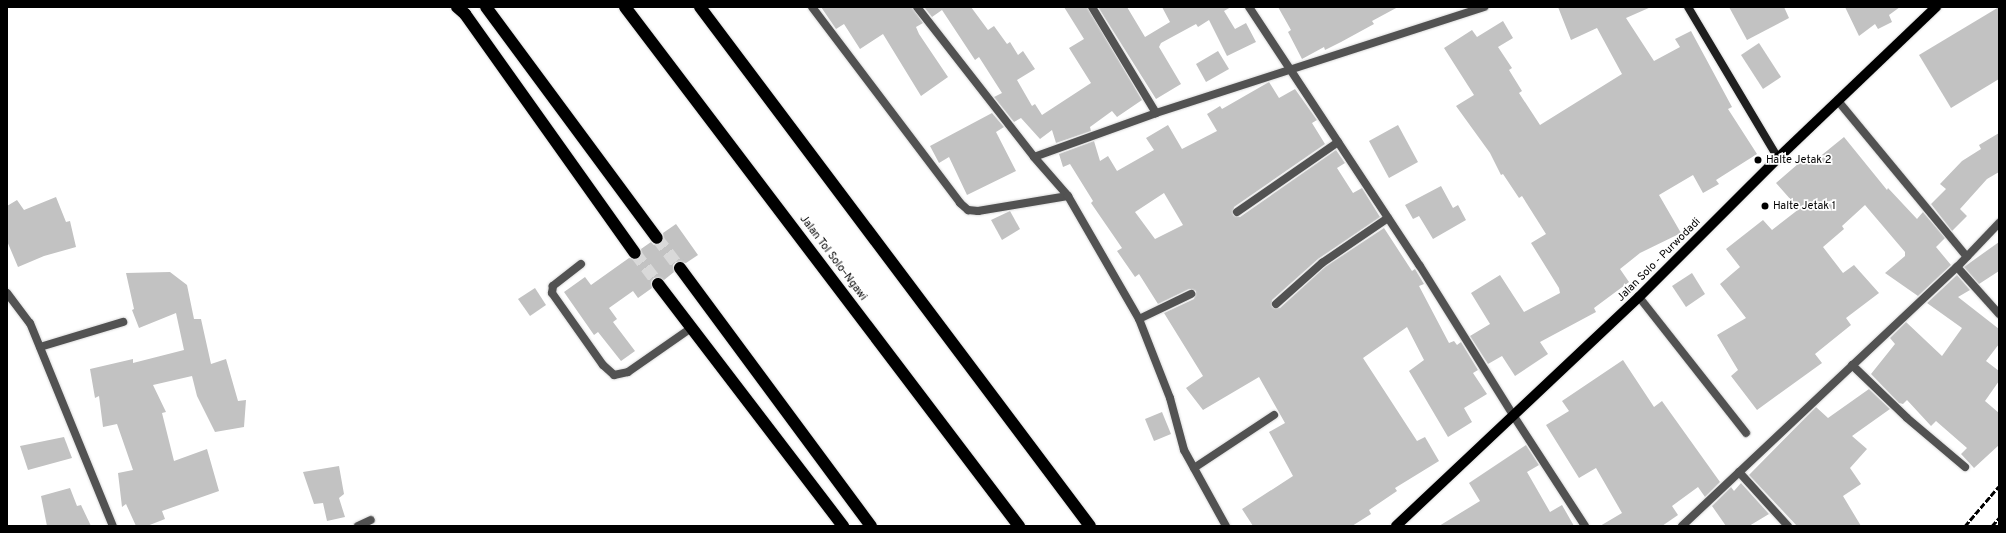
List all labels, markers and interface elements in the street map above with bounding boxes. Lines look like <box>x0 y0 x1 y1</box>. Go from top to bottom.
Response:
place label: Halte Jetak 2 <box>1766 153 1831 167</box>
marker: Halte Jetak 2 <box>1753 155 1763 165</box>
place label: Halte Jetak 1 <box>1773 199 1836 213</box>
marker: Halte Jetak 1 <box>1760 201 1770 211</box>
street label: Jalan Tol Solo–Ngawi <box>796 213 870 303</box>
street label: Jalan Solo - Purwodadi <box>1614 215 1704 305</box>

